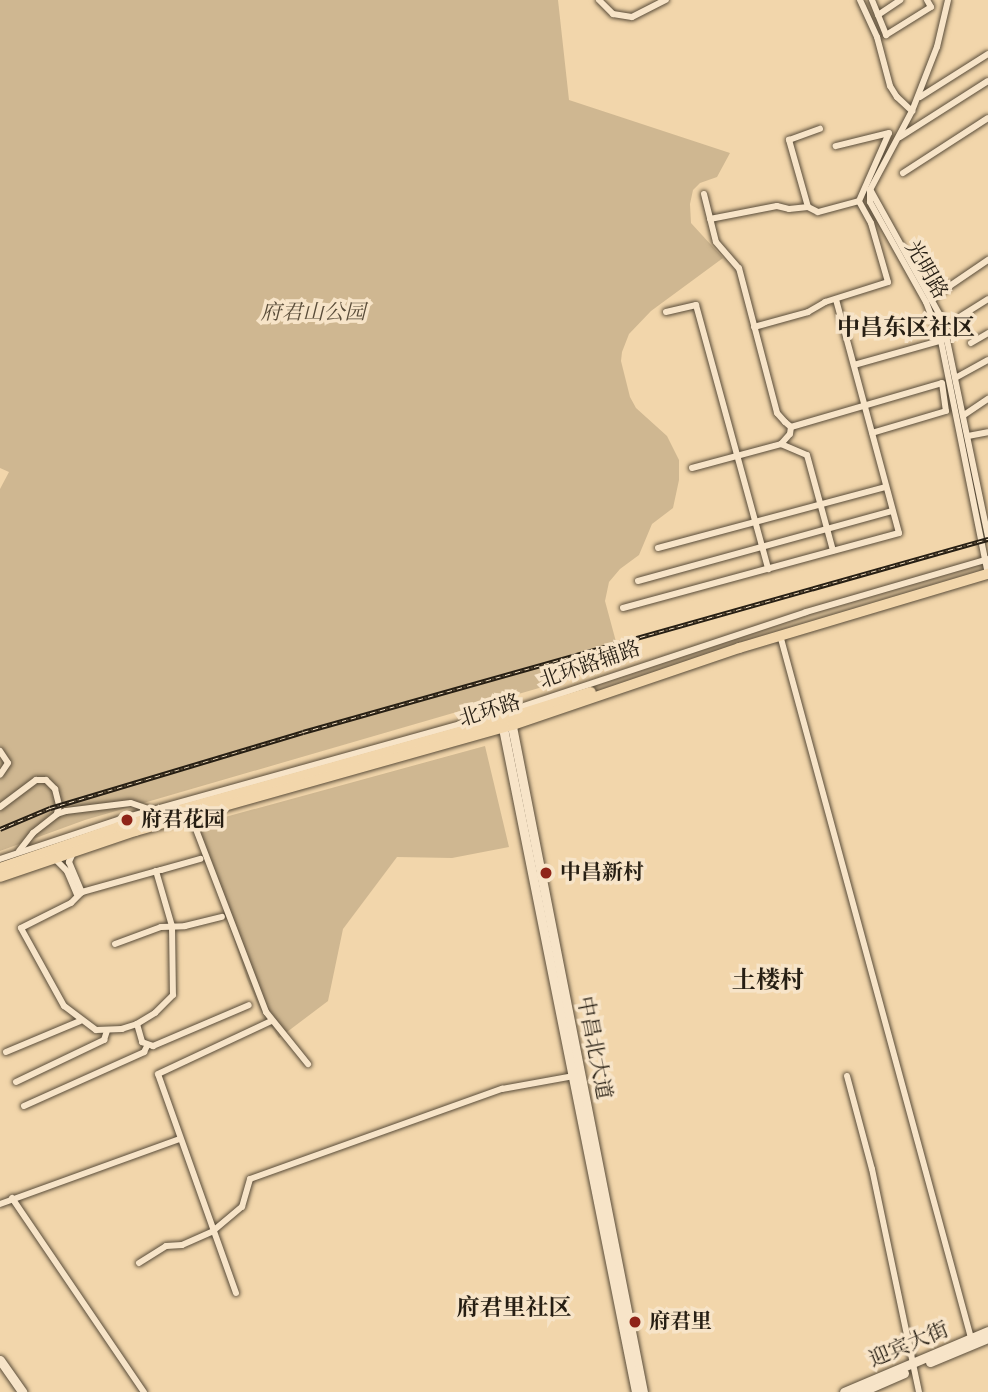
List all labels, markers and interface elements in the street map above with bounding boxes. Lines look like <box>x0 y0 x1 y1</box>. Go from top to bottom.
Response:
street label: 光明路 <box>899 236 953 304</box>
park label: 府君山公园 <box>261 300 365 326</box>
district label: 中昌东区社区 <box>837 314 975 342</box>
street label: 北环路辅路 <box>536 636 644 694</box>
street label: 北环路 <box>456 690 524 732</box>
place label: 府君花园 <box>141 807 225 833</box>
marker: 府君花园 <box>119 812 135 828</box>
place label: 中昌新村 <box>560 860 644 886</box>
marker: 中昌新村 <box>538 865 554 881</box>
district label: 土楼村 <box>732 967 804 995</box>
street label: 中昌北大道 <box>572 994 616 1102</box>
district label: 府君里社区 <box>457 1294 571 1322</box>
place label: 府君里 <box>649 1309 712 1335</box>
marker: 府君里 <box>627 1314 643 1330</box>
street label: 迎宾大街 <box>865 1317 953 1373</box>

